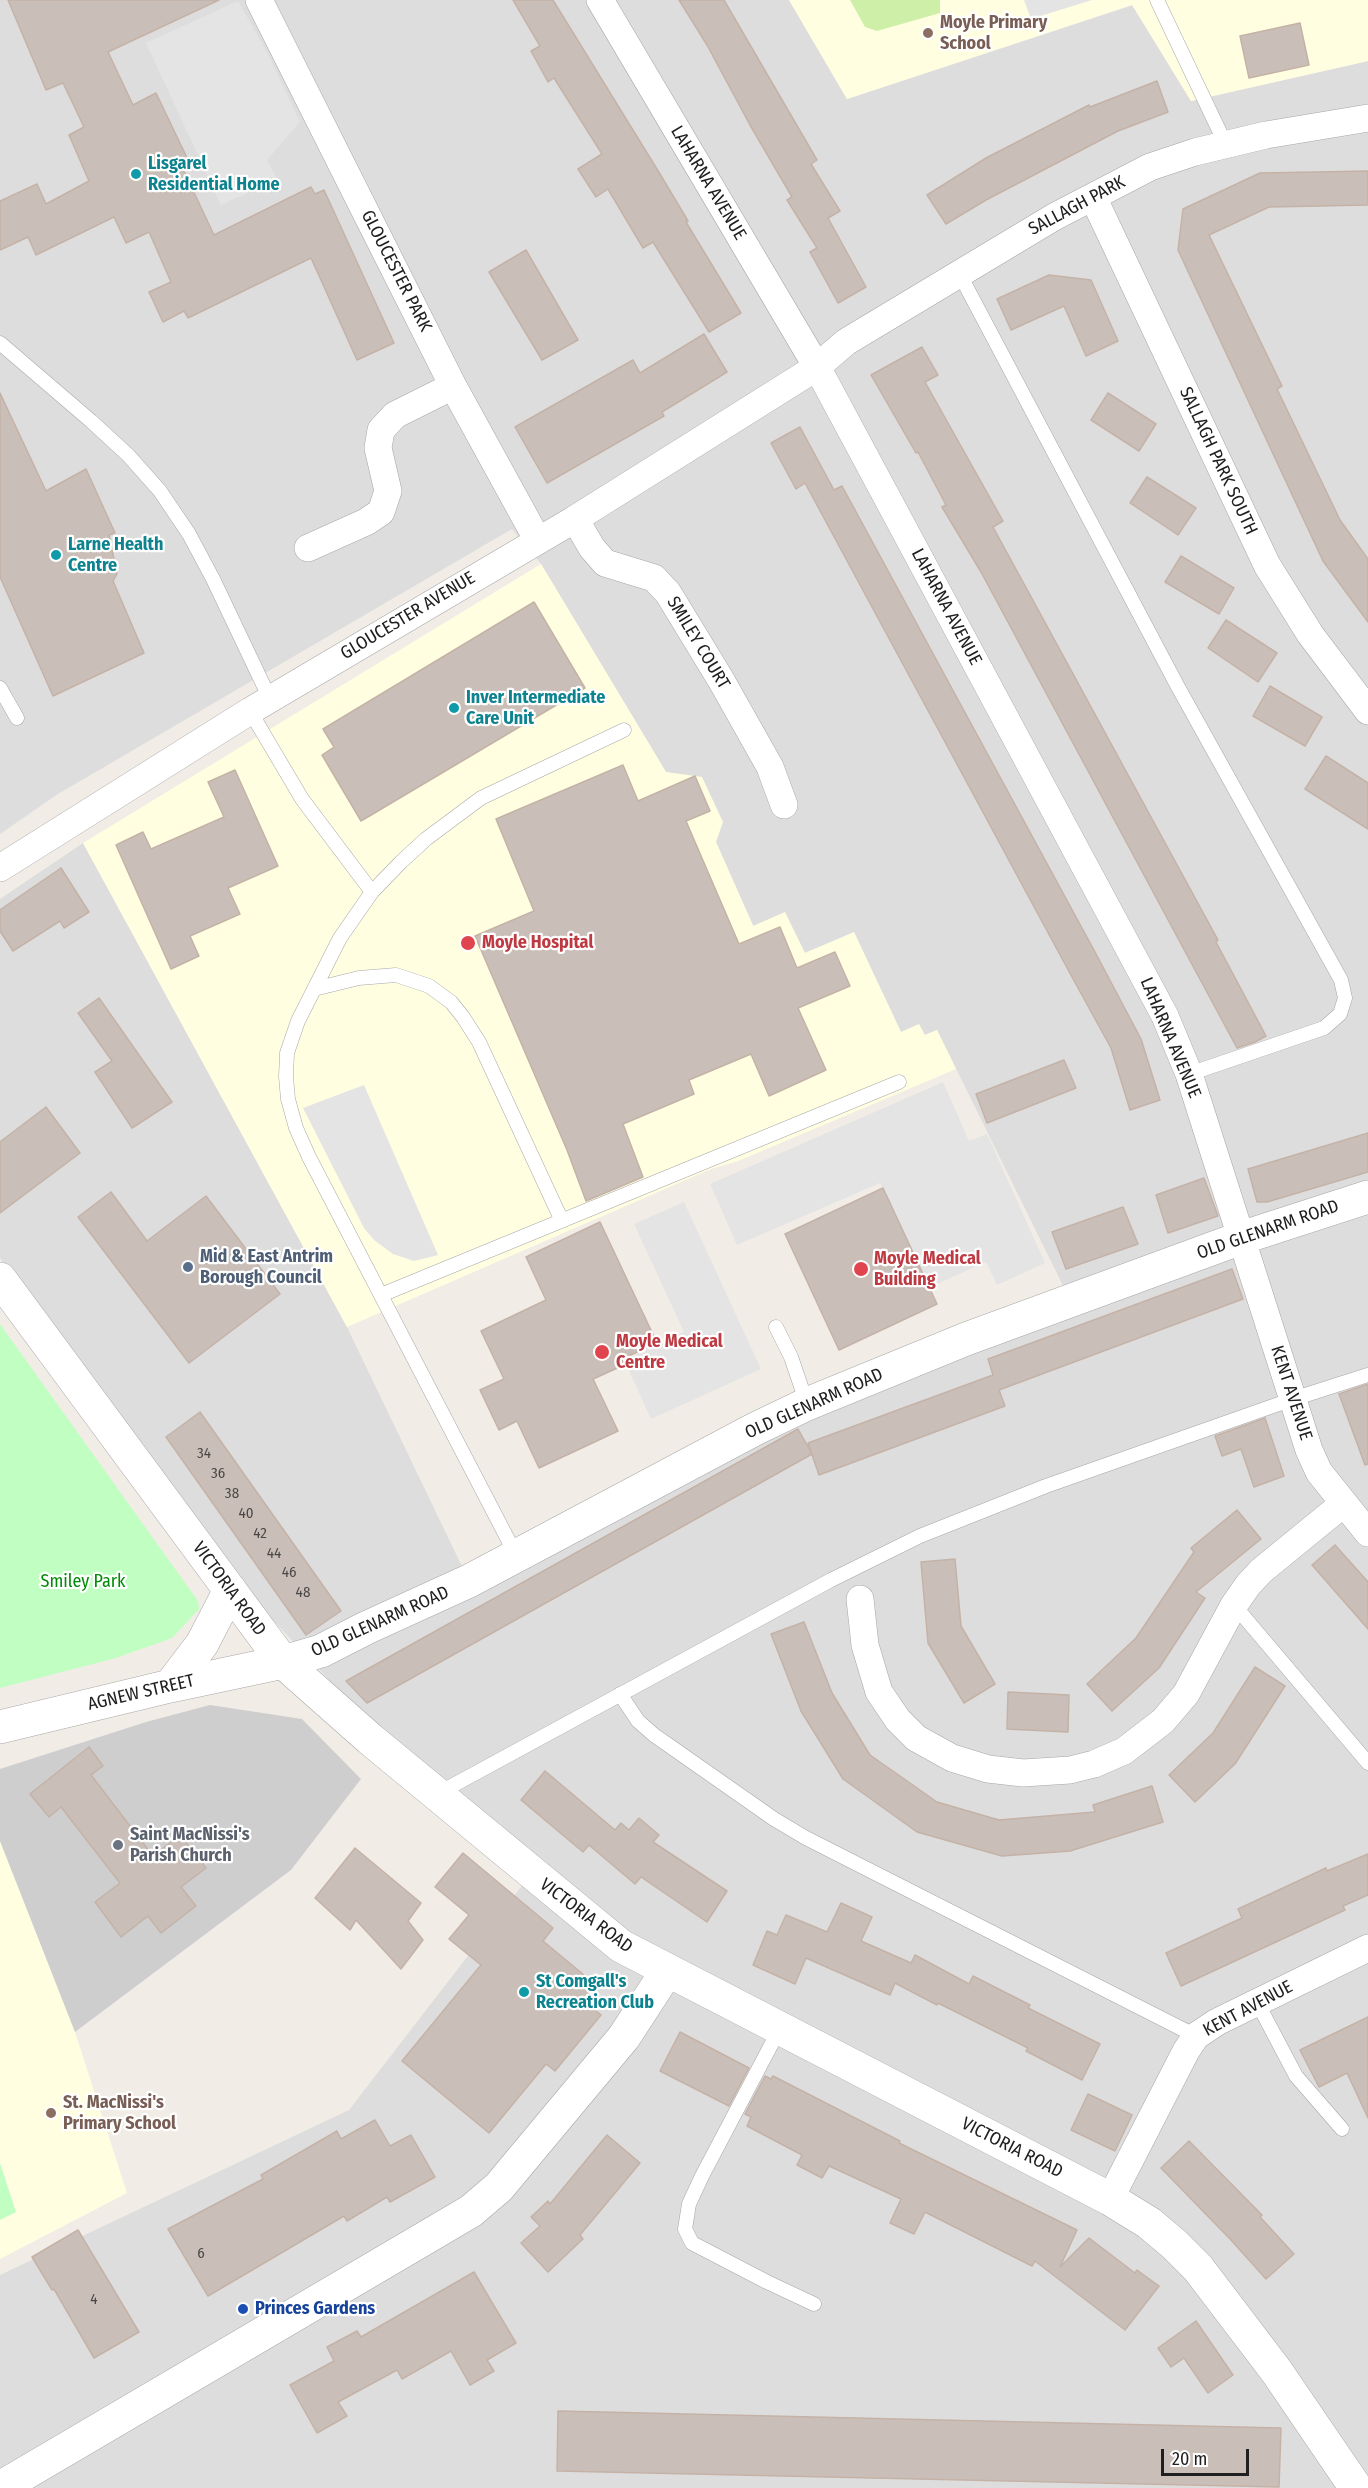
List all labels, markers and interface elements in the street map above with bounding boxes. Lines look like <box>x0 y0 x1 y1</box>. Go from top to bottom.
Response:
place label: Moyle Primary School <box>940 12 1047 54</box>
marker: Moyle Primary School <box>921 26 935 40</box>
street label: LAHARNA AVENUE <box>666 122 750 244</box>
place label: Lisgarel Residential Home <box>148 153 280 195</box>
marker: Lisgarel Residential Home <box>129 167 143 181</box>
street label: SALLAGH PARK <box>1025 172 1129 240</box>
street label: GLOUCESTER PARK <box>356 207 436 335</box>
street label: SALLAGH PARK SOUTH <box>1174 384 1262 538</box>
place label: Larne Health Centre <box>68 534 163 576</box>
street label: LAHARNA AVENUE <box>906 545 986 669</box>
marker: Larne Health Centre <box>49 548 63 562</box>
street label: GLOUCESTER AVENUE <box>337 567 479 665</box>
street label: SMILEY COURT <box>662 593 734 693</box>
place label: Inver Intermediate Care Unit <box>466 687 605 730</box>
marker: Inver Intermediate Care Unit <box>447 701 461 715</box>
place label: Moyle Hospital <box>482 932 593 954</box>
marker: Moyle Hospital <box>459 934 477 952</box>
street label: LAHARNA AVENUE <box>1135 974 1205 1102</box>
street label: OLD GLENARM ROAD <box>1194 1196 1342 1264</box>
place label: Mid & East Antrim Borough Council <box>200 1246 333 1288</box>
place label: Moyle Medical Building <box>874 1248 981 1290</box>
marker: Mid & East Antrim Borough Council <box>181 1260 195 1274</box>
marker: Moyle Medical Building <box>852 1260 870 1278</box>
place label: Moyle Medical Centre <box>616 1331 723 1374</box>
marker: Moyle Medical Centre <box>593 1343 611 1361</box>
street label: KENT AVENUE <box>1266 1343 1316 1443</box>
street label: OLD GLENARM ROAD <box>742 1364 886 1444</box>
house number: 34 <box>197 1445 211 1463</box>
house number: 36 <box>211 1465 225 1483</box>
house number: 38 <box>225 1485 239 1503</box>
house number: 40 <box>238 1505 254 1523</box>
house number: 42 <box>253 1525 267 1543</box>
street label: VICTORIA ROAD <box>188 1538 270 1640</box>
house number: 44 <box>267 1545 281 1563</box>
house number: 46 <box>282 1564 296 1582</box>
park label: Smiley Park <box>40 1571 126 1593</box>
street label: OLD GLENARM ROAD <box>308 1582 452 1662</box>
house number: 48 <box>296 1584 310 1602</box>
street label: AGNEW STREET <box>86 1670 196 1716</box>
place label: Saint MacNissi's Parish Church <box>130 1824 250 1866</box>
marker: Saint MacNissi's Parish Church <box>111 1838 125 1852</box>
street label: VICTORIA ROAD <box>535 1874 637 1958</box>
place label: St Comgall's Recreation Club <box>536 1971 654 2014</box>
street label: KENT AVENUE <box>1200 1976 1296 2042</box>
marker: St Comgall's Recreation Club <box>517 1985 531 1999</box>
place label: St. MacNissi's Primary School <box>63 2092 176 2134</box>
marker: St. MacNissi's Primary School <box>44 2106 58 2120</box>
street label: VICTORIA ROAD <box>958 2113 1066 2183</box>
house number: 6 <box>197 2245 205 2263</box>
house number: 4 <box>90 2291 98 2309</box>
place label: Princes Gardens <box>255 2298 375 2320</box>
marker: Princes Gardens <box>236 2302 250 2316</box>
scale bar <box>1164 2437 1252 2475</box>
text: 20 m <box>1172 2448 1207 2470</box>

